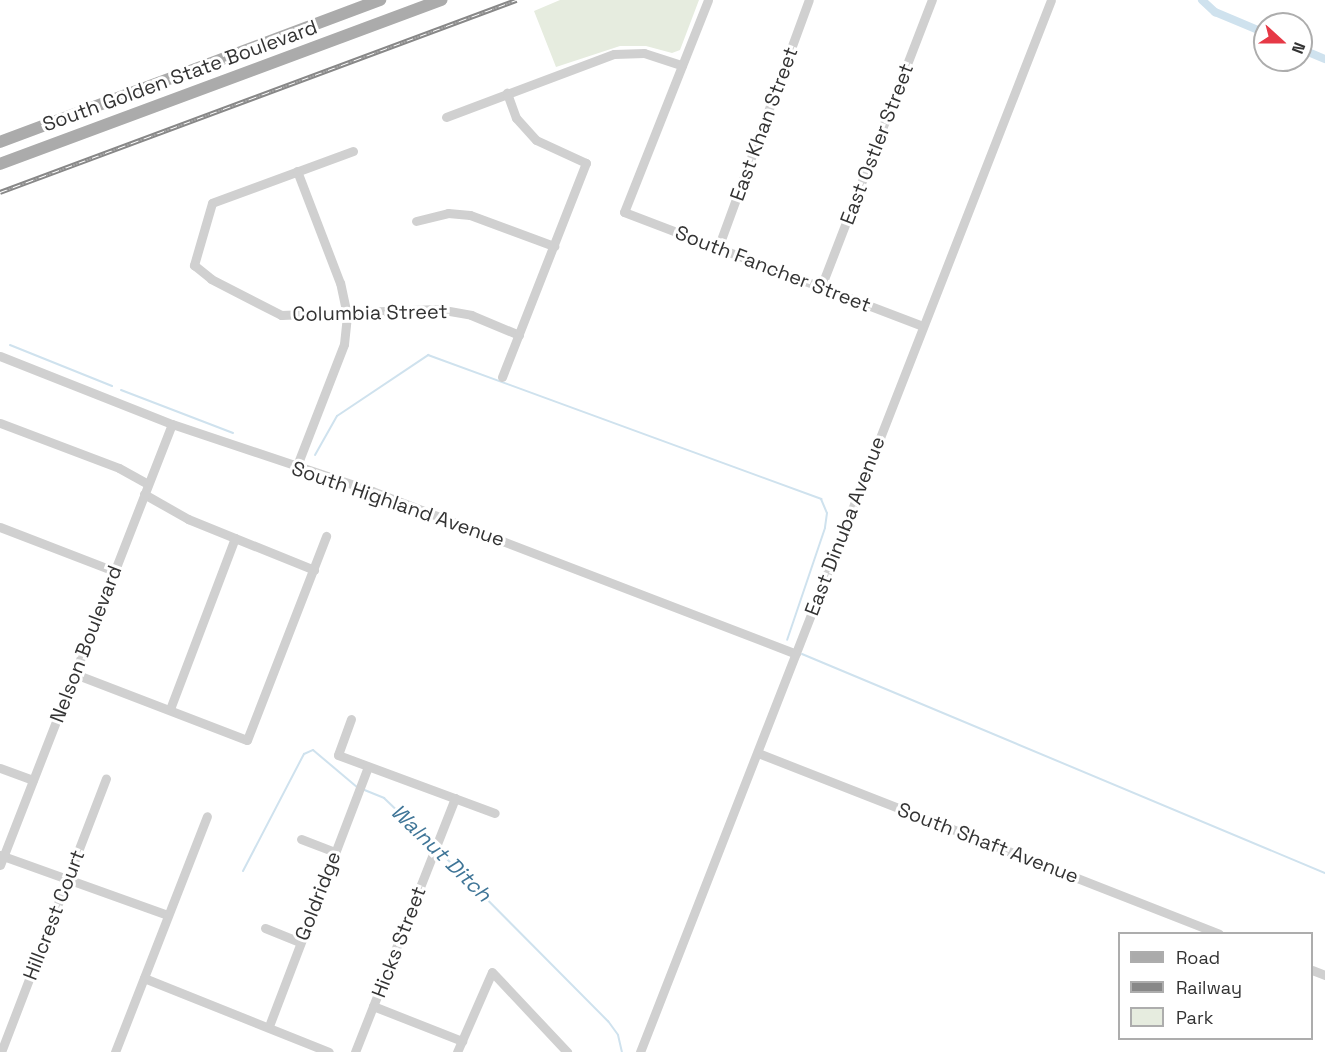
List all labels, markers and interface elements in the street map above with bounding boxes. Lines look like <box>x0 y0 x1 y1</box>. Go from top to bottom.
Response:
north arrow <box>1253 12 1313 72</box>
street label: South Golden State Boulevard <box>39 15 321 137</box>
text: N <box>1287 39 1310 57</box>
street label: East Khan Street <box>725 44 803 204</box>
street label: East Ostler Street <box>835 60 919 228</box>
street label: South Fancher Street <box>672 221 874 317</box>
street label: Columbia Street <box>292 300 448 326</box>
street label: East Dinuba Avenue <box>800 433 890 619</box>
street label: South Highland Avenue <box>288 456 508 552</box>
street label: Nelson Boulevard <box>45 562 127 726</box>
street label: South Shaft Avenue <box>894 797 1082 889</box>
water label: Walnut Ditch <box>386 799 496 907</box>
street label: Hillcrest Court <box>18 846 90 984</box>
street label: Goldridge <box>290 848 346 944</box>
street label: Hicks Street <box>367 883 431 1001</box>
legend <box>1118 932 1313 1040</box>
text: Road <box>1176 946 1220 969</box>
text: Railway <box>1176 976 1242 999</box>
text: Park <box>1176 1006 1213 1029</box>

